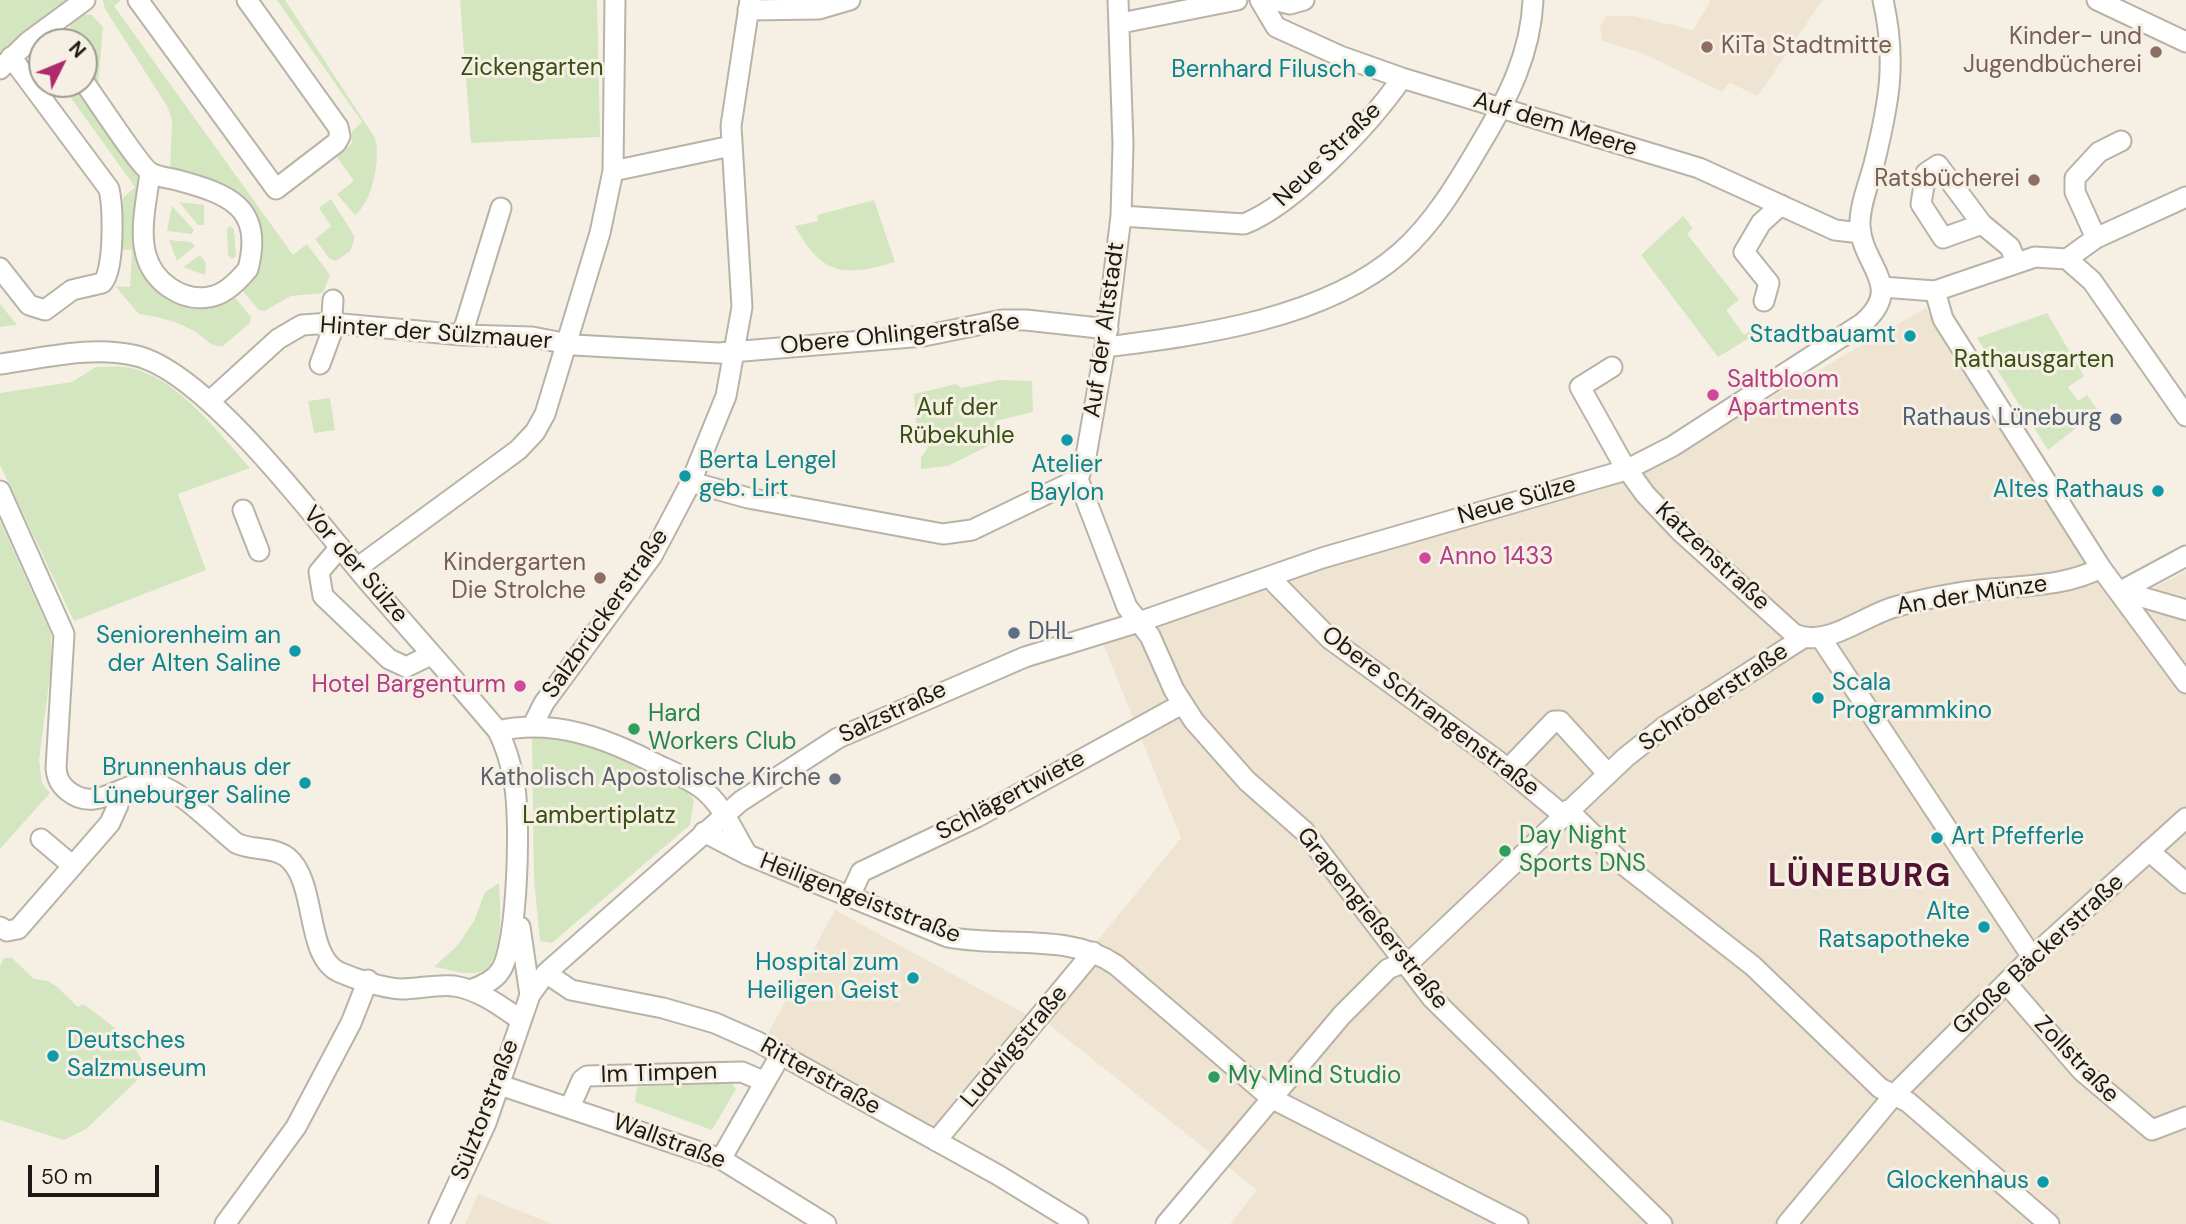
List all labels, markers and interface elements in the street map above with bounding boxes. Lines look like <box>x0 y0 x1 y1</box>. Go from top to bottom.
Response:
place label: Kinder- und Jugendbücherei <box>1963 24 2142 80</box>
north arrow <box>28 28 98 98</box>
place label: KiTa Stadtmitte <box>1721 33 1892 61</box>
text: N <box>63 36 91 63</box>
marker: KiTa Stadtmitte <box>1699 39 1715 55</box>
marker: Kinder- und Jugendbücherei <box>2148 44 2164 60</box>
park label: Zickengarten <box>461 55 603 83</box>
place label: Bernhard Filusch <box>1171 57 1356 85</box>
marker: Bernhard Filusch <box>1362 63 1378 79</box>
street label: Auf dem Meere <box>1470 86 1640 164</box>
street label: Neue Straße <box>1268 97 1388 213</box>
place label: Ratsbücherei <box>1874 166 2020 194</box>
marker: Ratsbücherei <box>2026 172 2042 188</box>
street label: Auf der Altstadt <box>1078 240 1132 420</box>
street label: Obere Ohlingerstraße <box>779 308 1021 362</box>
street label: Hinter der Sülzmauer <box>319 312 553 356</box>
place label: Stadtbauamt <box>1749 322 1896 350</box>
marker: Stadtbauamt <box>1902 328 1918 344</box>
park label: Rathausgarten <box>1954 347 2114 375</box>
place label: Saltbloom Apartments <box>1727 367 1860 423</box>
marker: Saltbloom Apartments <box>1705 387 1721 403</box>
park label: Auf der Rübekuhle <box>899 395 1015 451</box>
place label: Rathaus Lüneburg <box>1902 405 2102 433</box>
marker: Rathaus Lüneburg <box>2108 411 2124 427</box>
marker: Atelier Baylon <box>1059 432 1075 448</box>
place label: Berta Lengel geb. Lirt <box>699 448 836 504</box>
place label: Atelier Baylon <box>1030 452 1104 508</box>
marker: Berta Lengel geb. Lirt <box>677 468 693 484</box>
street label: Neue Sülze <box>1455 470 1579 532</box>
place label: Altes Rathaus <box>1993 477 2144 505</box>
marker: Altes Rathaus <box>2150 483 2166 499</box>
street label: Katzenstraße <box>1649 497 1775 617</box>
street label: Vor der Sülze <box>296 501 414 629</box>
street label: Salzbrückerstraße <box>537 524 675 704</box>
place label: Anno 1433 <box>1439 544 1554 572</box>
place label: Kindergarten Die Strolche <box>443 550 586 606</box>
marker: Anno 1433 <box>1417 550 1433 566</box>
marker: Kindergarten Die Strolche <box>592 570 608 586</box>
street label: An der Münze <box>1894 570 2050 622</box>
place label: DHL <box>1028 619 1074 647</box>
street label: Obere Schrangenstraße <box>1315 621 1545 803</box>
place label: Seniorenheim an der Alten Saline <box>96 623 281 679</box>
marker: DHL <box>1006 625 1022 641</box>
street label: Schröderstraße <box>1634 637 1794 759</box>
marker: Seniorenheim an der Alten Saline <box>287 643 303 659</box>
place label: Scala Programmkino <box>1832 670 1992 726</box>
place label: Hotel Bargenturm <box>312 672 506 700</box>
street label: Salzstraße <box>835 676 951 750</box>
marker: Hotel Bargenturm <box>512 678 528 694</box>
marker: Scala Programmkino <box>1810 690 1826 706</box>
place label: Hard Workers Club <box>648 701 797 757</box>
marker: Hard Workers Club <box>626 721 642 737</box>
street label: Schlägertwiete <box>932 745 1090 847</box>
place label: Brunnenhaus der Lüneburger Saline <box>93 755 291 811</box>
place label: Katholisch Apostolische Kirche <box>480 765 821 793</box>
marker: Katholisch Apostolische Kirche <box>827 771 843 787</box>
marker: Brunnenhaus der Lüneburger Saline <box>297 775 313 791</box>
park label: Lambertiplatz <box>522 803 676 831</box>
street label: Grapengießerstraße <box>1290 822 1454 1016</box>
place label: Day Night Sports DNS <box>1519 823 1646 879</box>
place label: Art Pfefferle <box>1951 824 2084 852</box>
marker: Art Pfefferle <box>1929 830 1945 846</box>
marker: Day Night Sports DNS <box>1497 843 1513 859</box>
street label: Heiligengeiststraße <box>756 847 964 951</box>
district label: LÜNEBURG <box>1769 859 1951 897</box>
street label: Große Bäckerstraße <box>1947 868 2131 1042</box>
place label: Alte Ratsapotheke <box>1818 899 1970 955</box>
marker: Alte Ratsapotheke <box>1976 919 1992 935</box>
place label: Hospital zum Heiligen Geist <box>747 950 899 1006</box>
marker: Hospital zum Heiligen Geist <box>905 970 921 986</box>
street label: Ludwigstraße <box>955 980 1075 1114</box>
street label: Zollstraße <box>2027 1010 2125 1110</box>
place label: Deutsches Salzmuseum <box>67 1028 206 1084</box>
street label: Ritterstraße <box>755 1032 885 1122</box>
street label: Sülztorstraße <box>446 1036 526 1184</box>
marker: Deutsches Salzmuseum <box>45 1048 61 1064</box>
street label: Im Timpen <box>600 1058 718 1090</box>
place label: My Mind Studio <box>1228 1063 1401 1091</box>
marker: My Mind Studio <box>1206 1069 1222 1085</box>
street label: Wallstraße <box>609 1108 729 1176</box>
scale bar <box>32 1150 163 1194</box>
text: 50 m <box>41 1163 92 1191</box>
place label: Glockenhaus <box>1886 1168 2029 1196</box>
marker: Glockenhaus <box>2035 1174 2051 1190</box>

